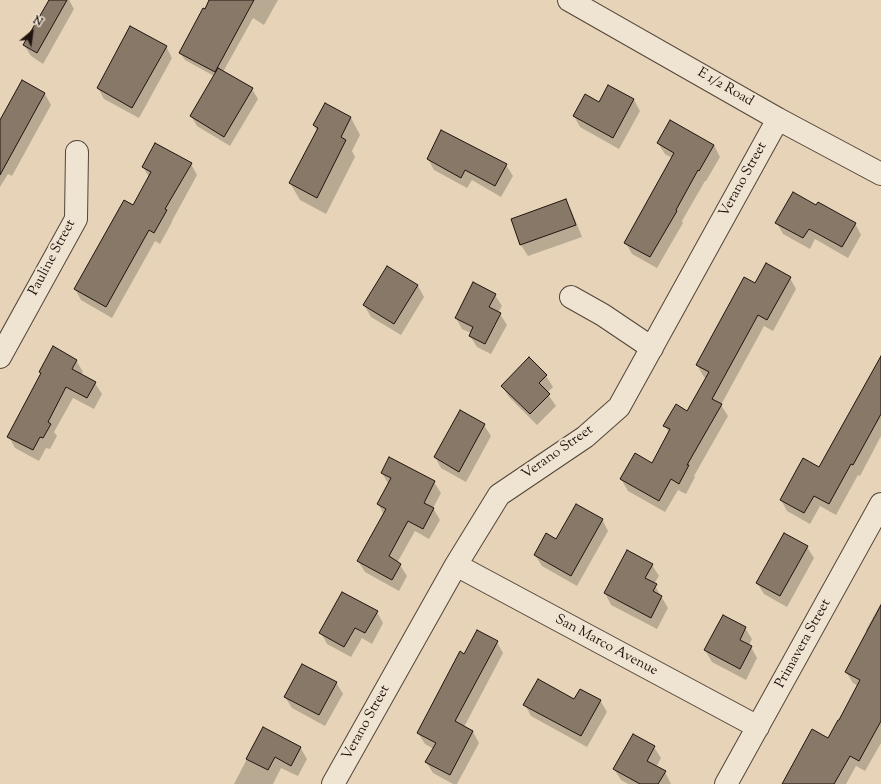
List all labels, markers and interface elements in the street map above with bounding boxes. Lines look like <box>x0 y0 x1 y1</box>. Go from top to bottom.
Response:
north arrow <box>12 12 52 52</box>
text: N <box>30 12 46 31</box>
street label: E 1/2 Road <box>694 65 756 111</box>
street label: Verano Street <box>717 140 771 220</box>
street label: Pauline Street <box>26 217 80 299</box>
street label: Verano Street <box>519 422 597 484</box>
street label: Primavera Street <box>773 597 835 691</box>
street label: San Marco Avenue <box>552 612 660 680</box>
street label: Verano Street <box>340 683 394 763</box>

